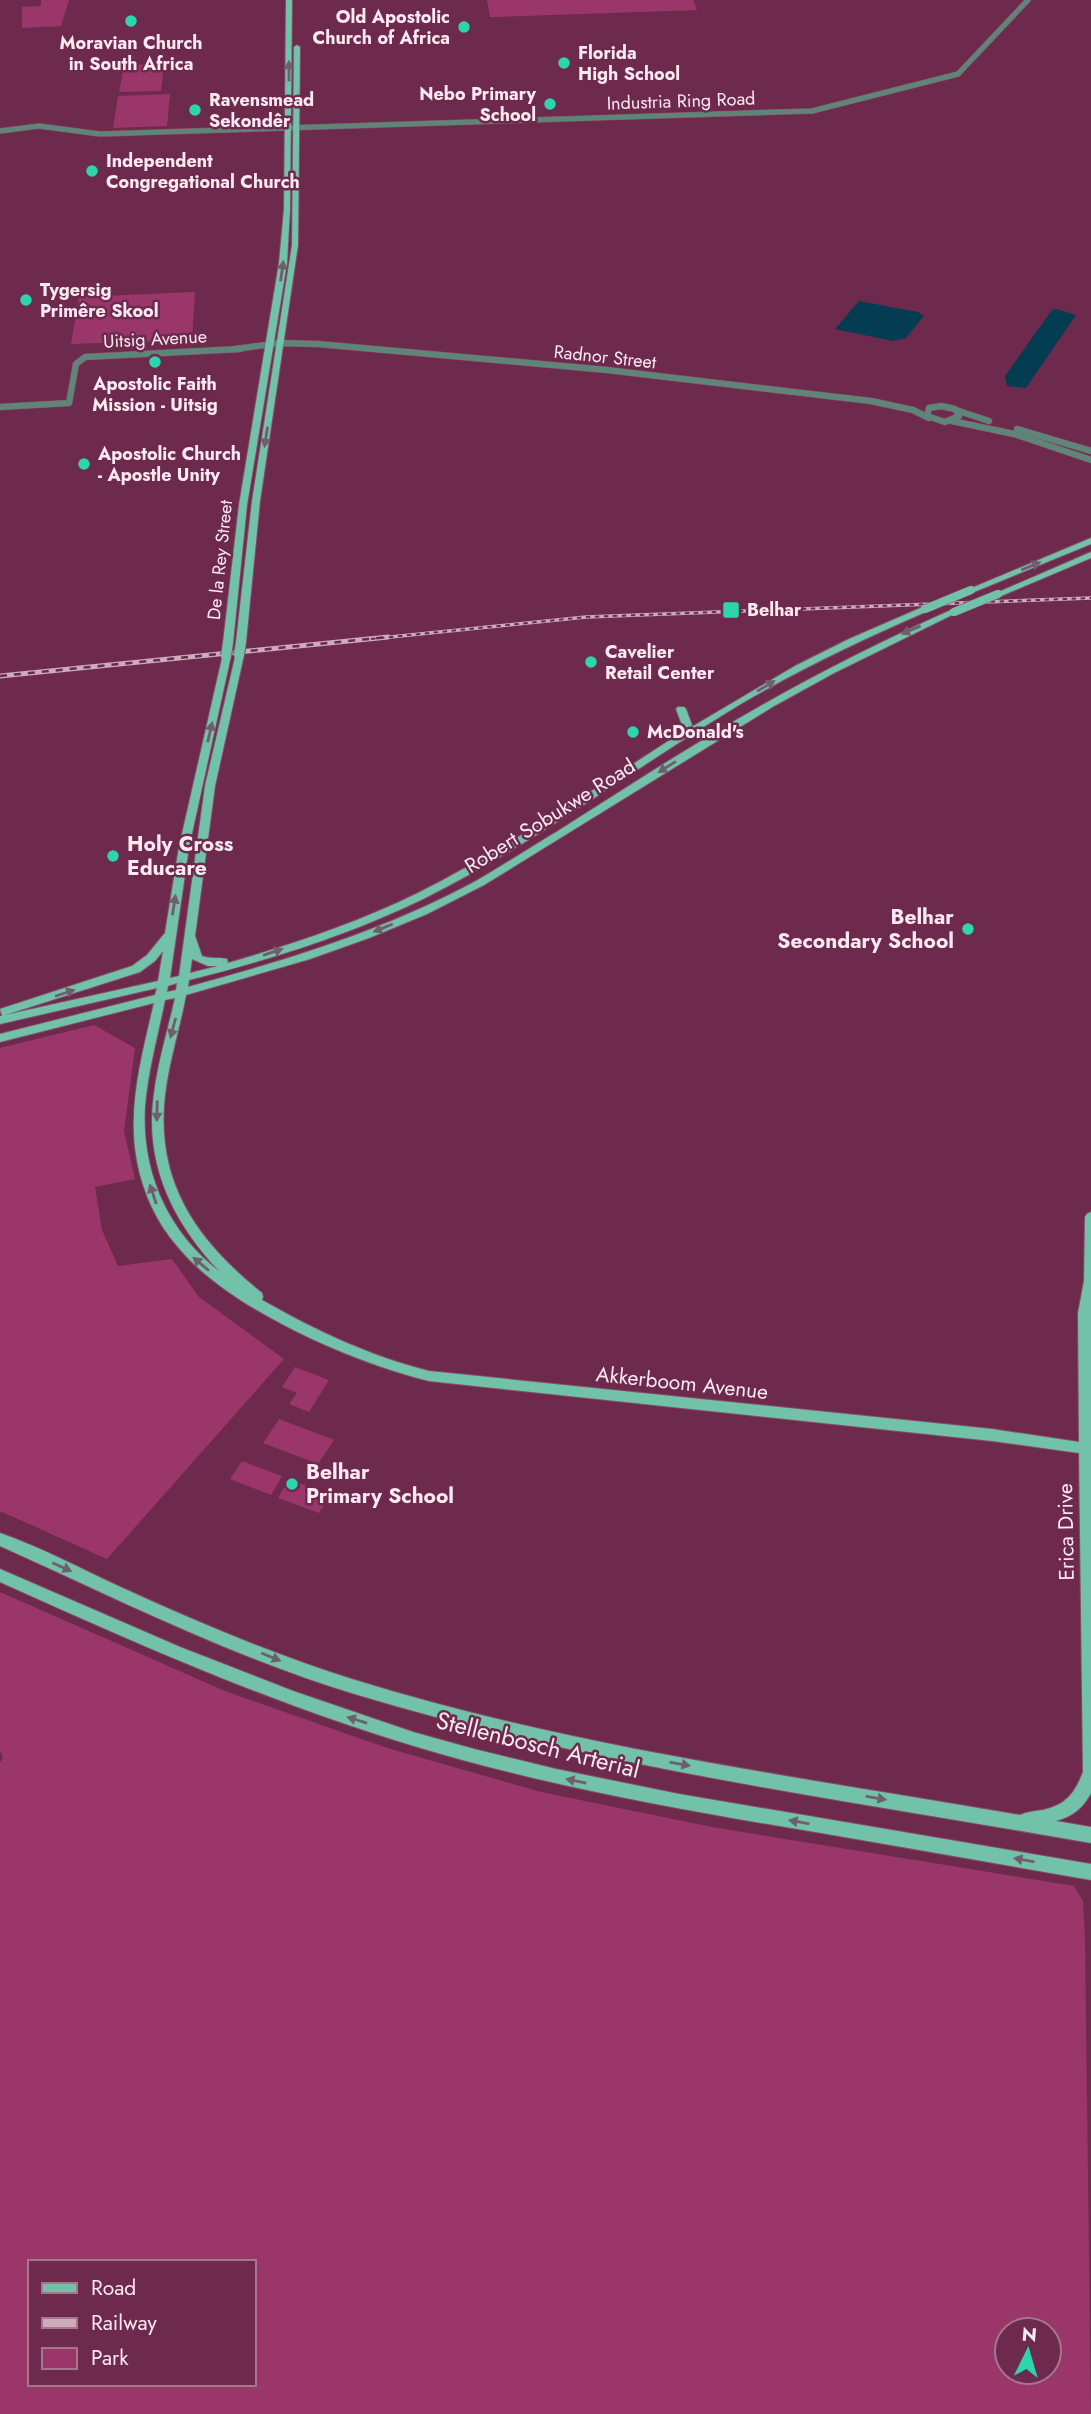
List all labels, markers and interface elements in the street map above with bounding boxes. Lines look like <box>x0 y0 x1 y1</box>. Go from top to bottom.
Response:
place label: Old Apostolic Church of Africa <box>313 4 450 51</box>
marker: Moravian Church in South Africa <box>123 13 139 29</box>
marker: Old Apostolic Church of Africa <box>456 19 472 35</box>
place label: Moravian Church in South Africa <box>59 30 203 77</box>
place label: Florida High School <box>578 40 680 87</box>
marker: Florida High School <box>556 55 572 71</box>
one-way arrow <box>283 60 294 82</box>
place label: Nebo Primary School <box>419 81 537 128</box>
street label: Industria Ring Road <box>606 85 756 117</box>
place label: Ravensmead Sekondêr <box>209 87 314 134</box>
marker: Nebo Primary School <box>542 96 558 112</box>
marker: Ravensmead Sekondêr <box>187 102 203 118</box>
place label: Independent Congregational Church <box>106 148 300 195</box>
marker: Independent Congregational Church <box>84 163 100 179</box>
one-way arrow <box>276 260 287 282</box>
place label: Tygersig Primêre Skool <box>40 277 159 324</box>
marker: Tygersig Primêre Skool <box>18 292 34 308</box>
street label: Uitsig Avenue <box>102 323 208 355</box>
street label: Radnor Street <box>553 339 658 375</box>
marker: Apostolic Faith Mission - Uitsig <box>147 354 163 370</box>
place label: Apostolic Faith Mission - Uitsig <box>92 371 218 418</box>
one-way arrow <box>260 426 271 448</box>
place label: Apostolic Church - Apostle Unity <box>97 441 241 488</box>
marker: Apostolic Church - Apostle Unity <box>76 456 92 472</box>
street label: De la Rey Street <box>201 498 239 621</box>
one-way arrow <box>1021 560 1042 571</box>
place label: Belhar <box>747 597 802 623</box>
marker: Belhar <box>721 600 741 620</box>
one-way arrow <box>900 624 921 635</box>
place label: Cavelier Retail Center <box>605 639 715 686</box>
marker: Cavelier Retail Center <box>583 654 599 670</box>
one-way arrow <box>757 679 776 692</box>
place label: McDonald's <box>647 719 744 745</box>
one-way arrow <box>205 721 216 743</box>
marker: McDonald's <box>625 724 641 740</box>
street label: Robert Sobukwe Road <box>459 751 641 881</box>
one-way arrow <box>658 760 676 774</box>
place label: Holy Cross Educare <box>127 829 234 883</box>
marker: Holy Cross Educare <box>105 848 121 864</box>
one-way arrow <box>169 894 180 916</box>
place label: Belhar Secondary School <box>777 902 954 956</box>
marker: Belhar Secondary School <box>960 921 976 937</box>
one-way arrow <box>372 922 393 933</box>
one-way arrow <box>263 946 284 957</box>
one-way arrow <box>55 987 76 997</box>
one-way arrow <box>167 1018 178 1040</box>
one-way arrow <box>151 1100 163 1122</box>
one-way arrow <box>148 1183 158 1204</box>
one-way arrow <box>192 1256 210 1272</box>
street label: Akkerboom Avenue <box>594 1359 770 1407</box>
place label: Belhar Primary School <box>306 1457 454 1511</box>
marker: Belhar Primary School <box>284 1476 300 1492</box>
street label: Erica Drive <box>1050 1483 1082 1581</box>
one-way arrow <box>52 1562 73 1573</box>
one-way arrow <box>261 1651 282 1662</box>
street label: Stellenbosch Arterial <box>433 1702 644 1787</box>
one-way arrow <box>346 1715 367 1725</box>
one-way arrow <box>669 1759 691 1770</box>
one-way arrow <box>565 1775 587 1786</box>
one-way arrow <box>866 1792 888 1803</box>
one-way arrow <box>788 1816 810 1827</box>
one-way arrow <box>1013 1855 1035 1866</box>
legend <box>28 2260 256 2386</box>
text: Road <box>91 2273 136 2303</box>
text: Railway <box>91 2308 157 2338</box>
north arrow <box>993 2316 1063 2386</box>
text: N <box>1021 2320 1038 2349</box>
text: Park <box>91 2343 129 2373</box>

